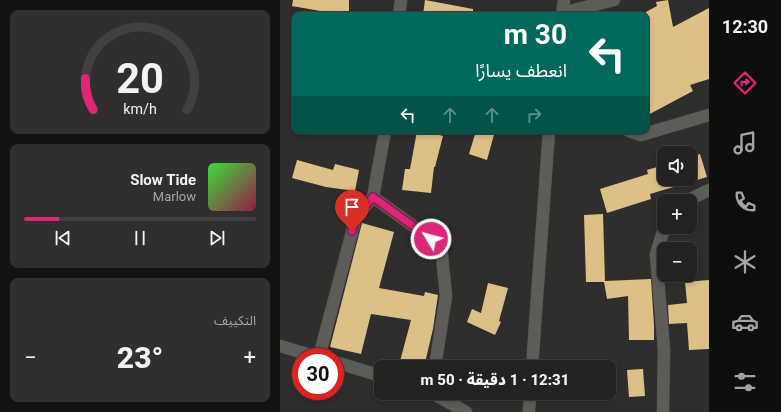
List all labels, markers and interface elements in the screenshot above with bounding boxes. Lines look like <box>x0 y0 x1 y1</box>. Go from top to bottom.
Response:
text: 12:30 <box>722 16 768 37</box>
text: 30 m <box>504 18 567 51</box>
icon: left <box>581 28 633 80</box>
text: 20 <box>116 54 164 103</box>
text: انعطف يسارًا <box>475 60 567 81</box>
icon: directions <box>731 69 759 97</box>
text: km/h <box>123 101 157 117</box>
icon: left <box>397 104 419 126</box>
icon: ahead <box>439 104 461 126</box>
icon: ahead <box>481 104 503 126</box>
icon: right <box>523 104 545 126</box>
icon: music <box>731 129 759 157</box>
map controls <box>657 146 697 282</box>
button: sound <box>657 146 697 186</box>
text: Slow Tide <box>130 171 196 189</box>
icon: phone <box>731 188 759 216</box>
text: Marlow <box>153 189 196 204</box>
pin <box>335 190 369 231</box>
button: + <box>657 194 697 234</box>
icon: arrive <box>341 196 363 218</box>
position arrow <box>410 218 452 260</box>
icon: previous <box>52 227 74 249</box>
icon: pause <box>129 227 151 249</box>
icon: next <box>206 227 228 249</box>
button: − <box>657 242 697 282</box>
icon: climate <box>731 248 759 276</box>
icon: car <box>731 308 759 336</box>
text: التكييف <box>214 313 256 328</box>
text: 23° <box>117 340 163 375</box>
text: − <box>24 345 37 370</box>
text: + <box>244 345 256 370</box>
speed limit sign: 30 <box>292 348 344 400</box>
icon: filters <box>731 368 759 396</box>
text: 12:31 · 1 دقيقة · 50 m <box>421 371 569 389</box>

